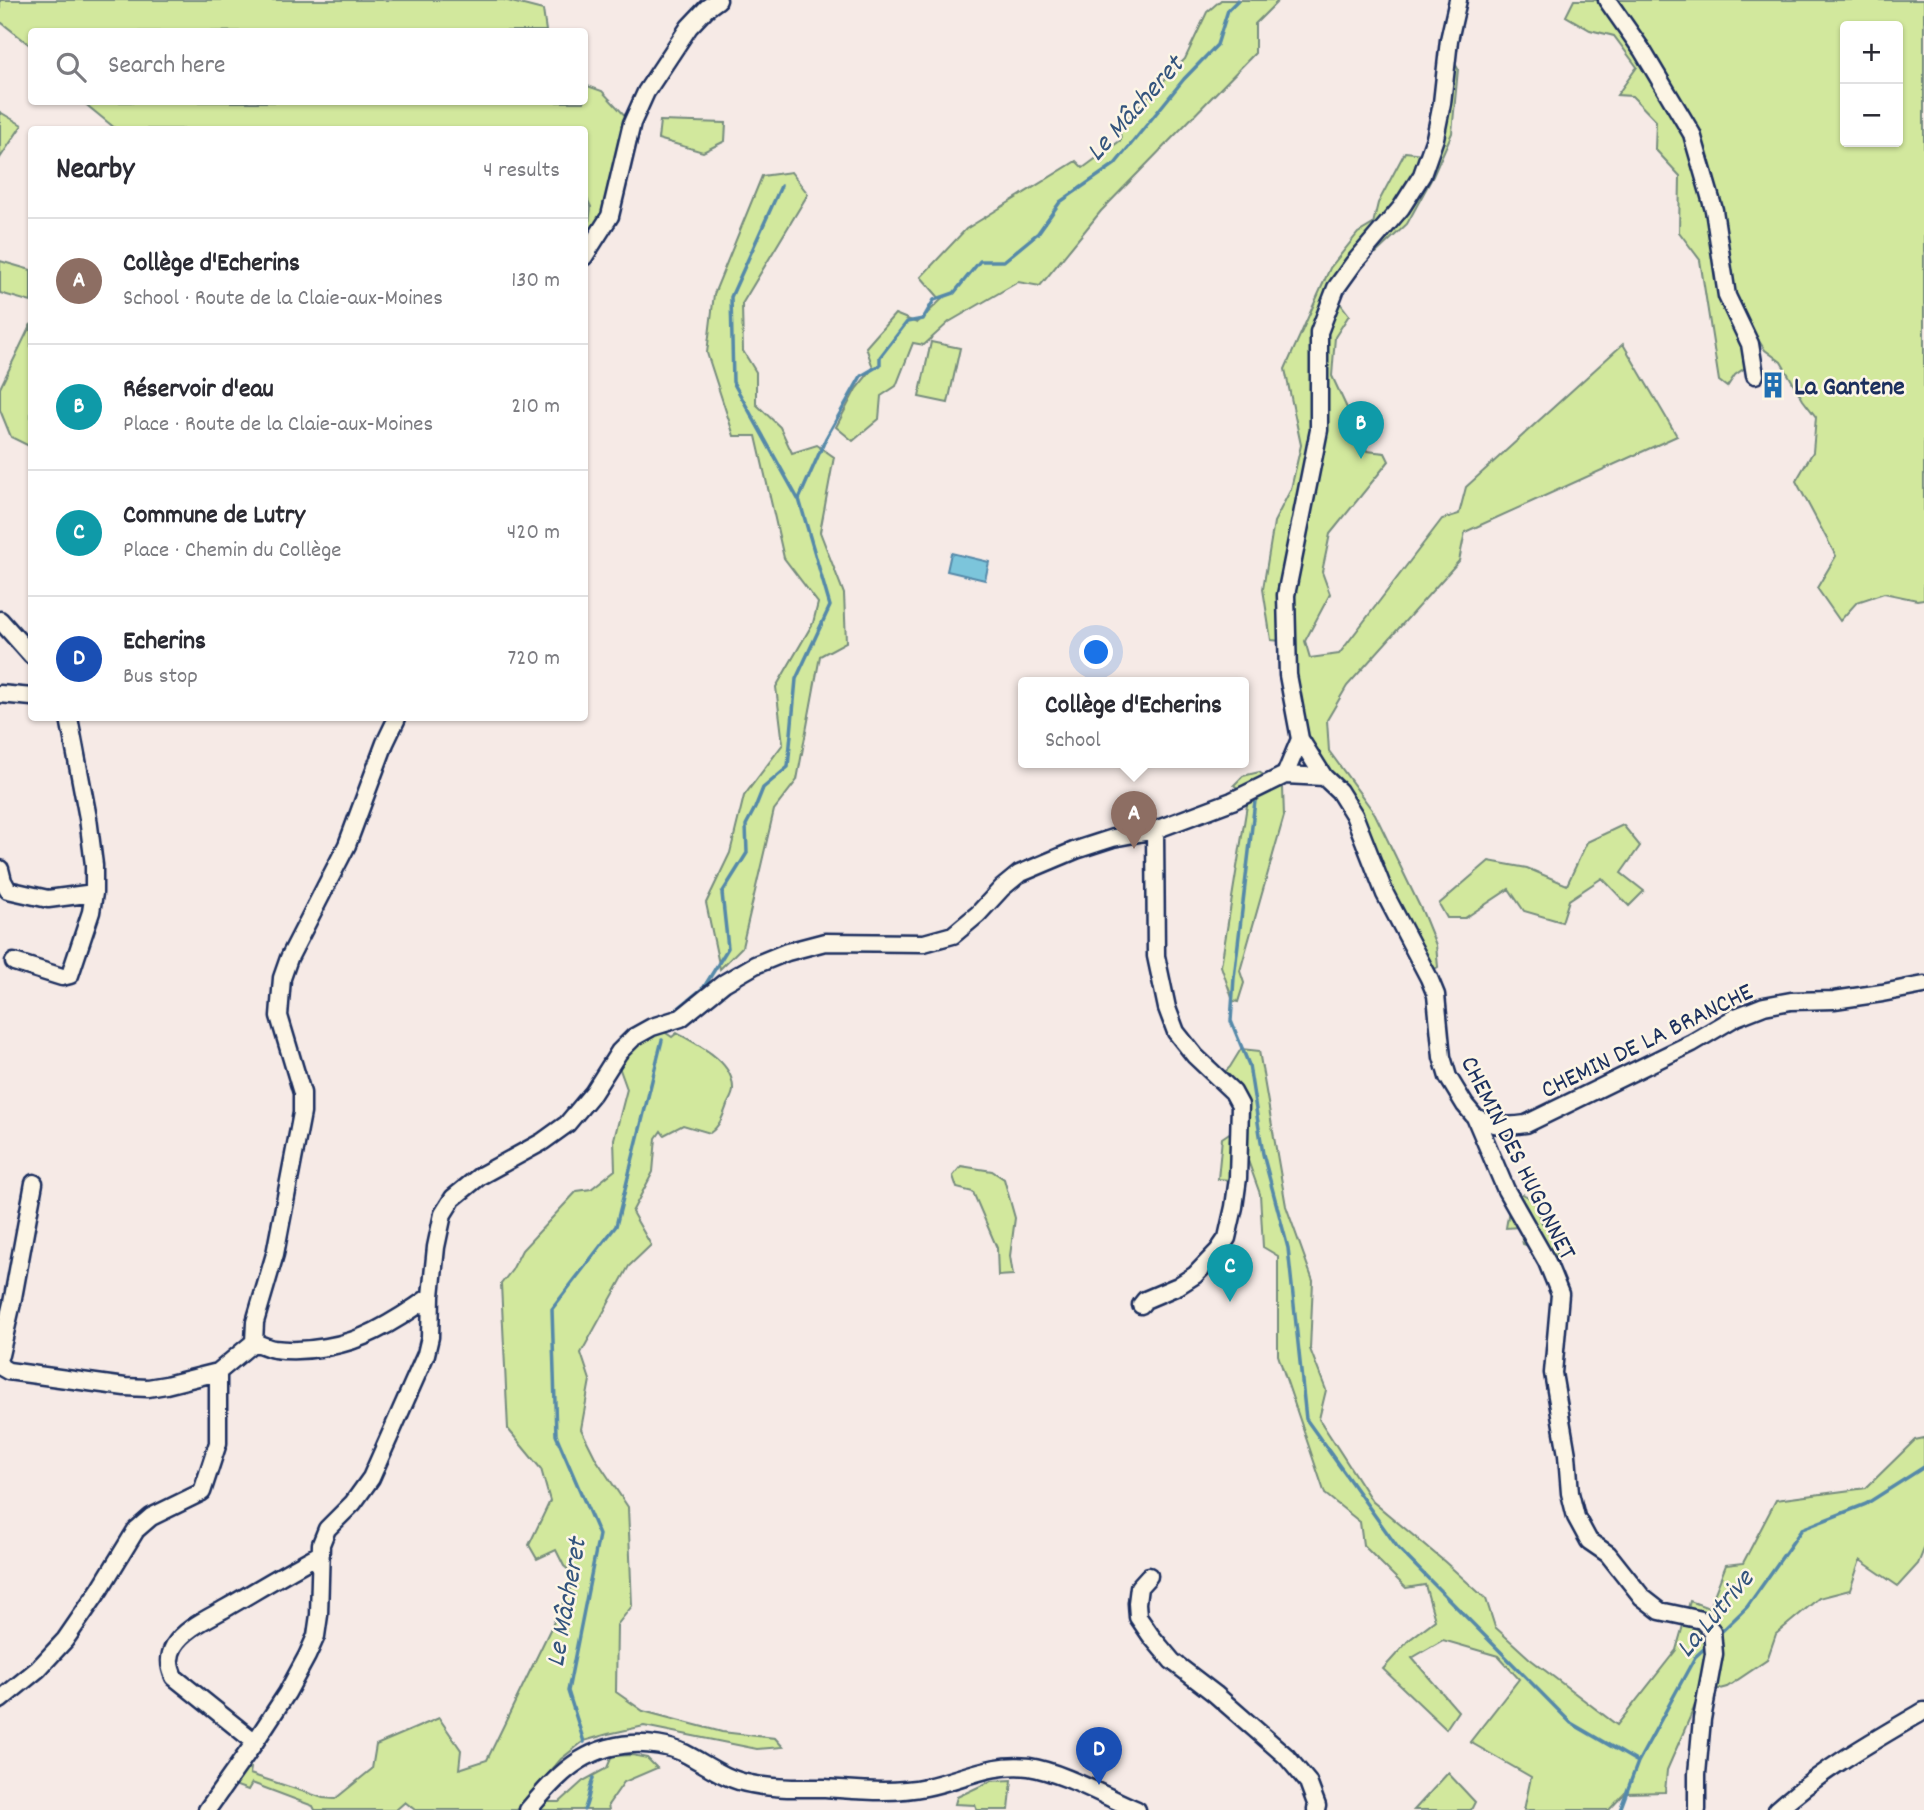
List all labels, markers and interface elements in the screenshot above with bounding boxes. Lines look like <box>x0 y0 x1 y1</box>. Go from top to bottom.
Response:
map controls <box>1840 21 1903 147</box>
button: + <box>1840 21 1903 84</box>
search box <box>28 28 588 105</box>
water label: Le Mâcheret <box>1078 47 1197 172</box>
icon: search <box>52 48 90 86</box>
text: Search here <box>108 48 226 85</box>
button: − <box>1840 84 1903 147</box>
text: Nearby <box>56 150 134 193</box>
text: 4 results <box>483 155 560 188</box>
text: Collège d'Echerins <box>123 246 300 283</box>
text: A <box>73 265 85 298</box>
text: 130 m <box>511 265 560 298</box>
text: School · Route de la Claie-aux-Moines <box>123 283 443 316</box>
building icon: La Gantene <box>1758 370 1788 400</box>
place label: La Gantene <box>1794 370 1905 407</box>
text: Réservoir d'eau <box>123 372 274 409</box>
text: B <box>74 391 84 424</box>
text: 210 m <box>511 391 560 424</box>
pin: B <box>1338 401 1384 459</box>
text: Place · Route de la Claie-aux-Moines <box>123 409 433 442</box>
text: Commune de Lutry <box>123 498 305 535</box>
text: C <box>73 517 85 550</box>
text: 420 m <box>507 517 560 550</box>
text: Place · Chemin du Collège <box>123 535 341 568</box>
text: Echerins <box>123 624 206 661</box>
your location <box>1079 635 1113 669</box>
text: D <box>73 643 85 676</box>
text: 720 m <box>508 643 560 676</box>
text: Bus stop <box>123 661 198 694</box>
popup <box>1018 677 1249 768</box>
text: Collège d'Echerins <box>1045 688 1222 725</box>
text: School <box>1045 725 1101 758</box>
pin: A <box>1111 791 1157 849</box>
street label: CHEMIN DE LA BRANCHE <box>1535 975 1760 1110</box>
street label: CHEMIN DES HUGONNET <box>1449 1050 1585 1268</box>
pin: C <box>1207 1244 1253 1302</box>
water label: Le Mâcheret <box>538 1533 600 1670</box>
water label: La Lutrive <box>1668 1561 1767 1668</box>
pin: D <box>1076 1727 1122 1785</box>

